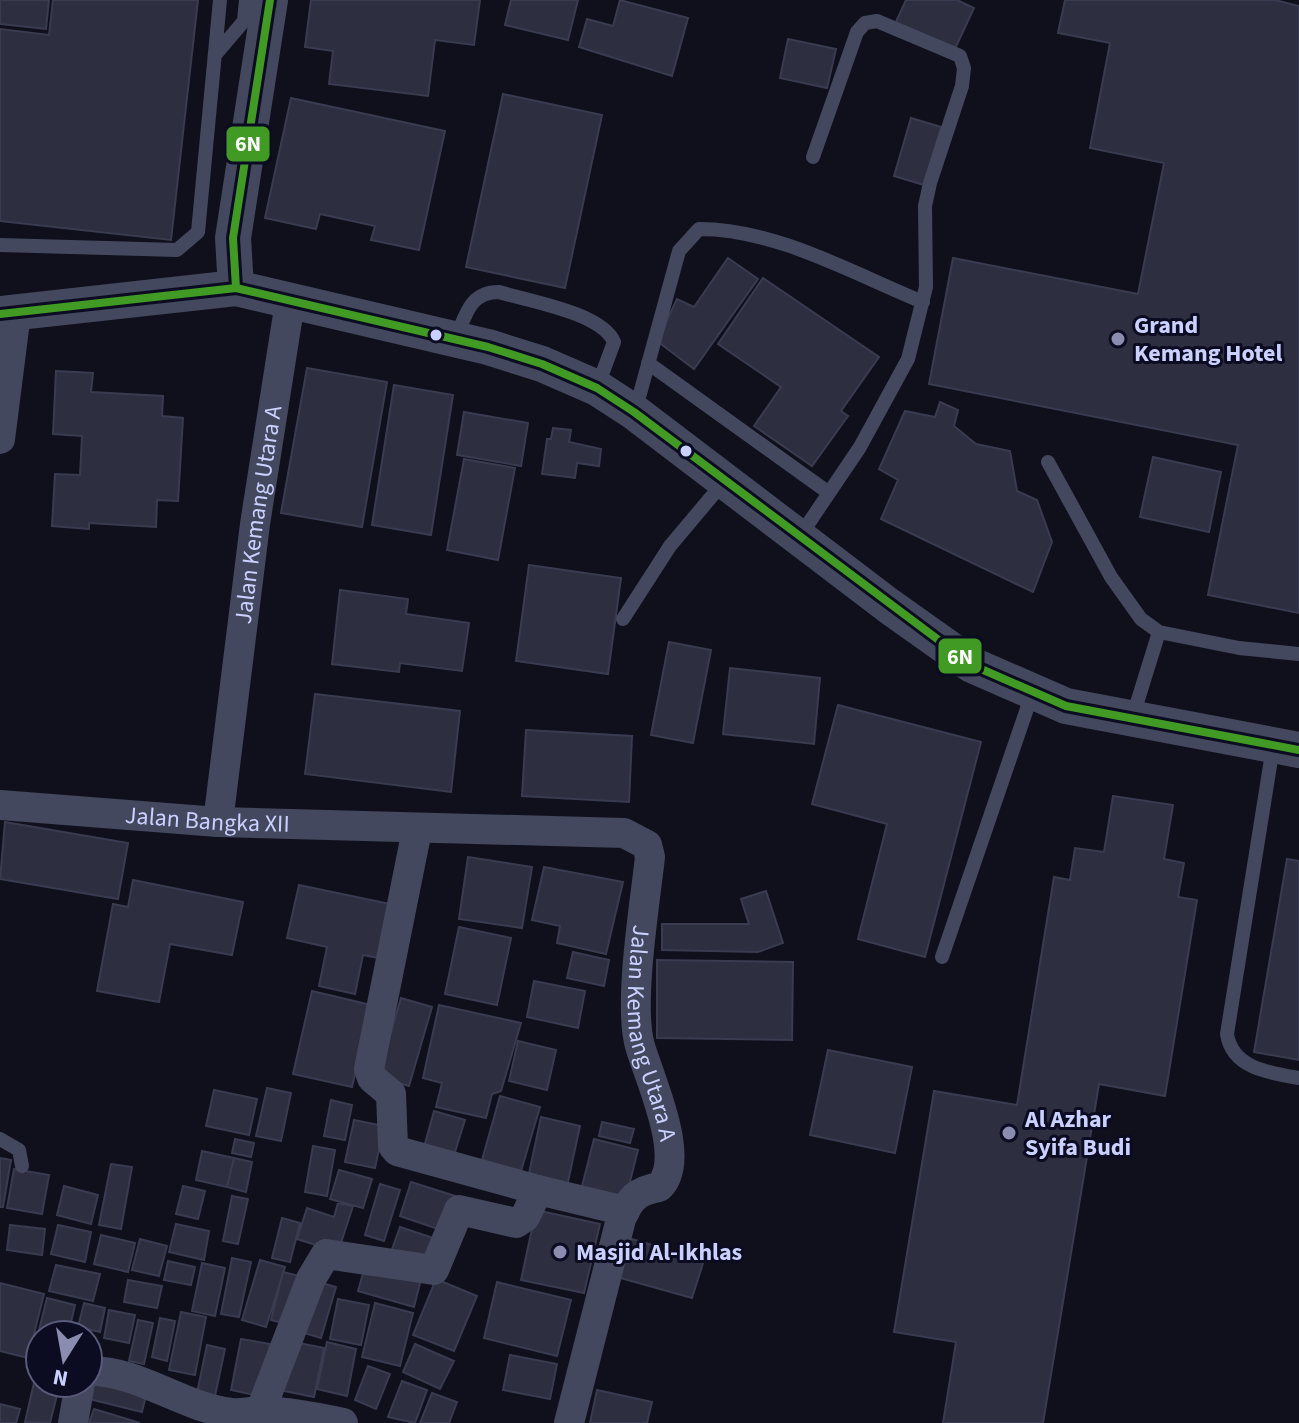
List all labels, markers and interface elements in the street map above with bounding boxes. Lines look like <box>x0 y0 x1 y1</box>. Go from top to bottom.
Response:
line badge: 6N <box>225 125 271 163</box>
text: 6N <box>235 128 261 160</box>
place label: Grand Kemang Hotel <box>1134 308 1282 371</box>
unlabelled marker <box>428 327 444 343</box>
marker: Grand Kemang Hotel <box>1109 330 1127 348</box>
street label: Jalan Kemang Utara A <box>225 403 291 626</box>
unlabelled marker <box>678 443 694 459</box>
line badge: 6N <box>937 637 983 675</box>
text: 6N <box>947 641 973 673</box>
street label: Jalan Bangka XII <box>124 797 290 841</box>
street label: Jalan Kemang Utara A <box>618 923 686 1144</box>
place label: Al Azhar Syifa Budi <box>1024 1102 1131 1165</box>
marker: Al Azhar Syifa Budi <box>1000 1124 1018 1142</box>
place label: Masjid Al-Ikhlas <box>576 1235 742 1270</box>
marker: Masjid Al-Ikhlas <box>551 1243 569 1261</box>
north arrow <box>24 1319 104 1399</box>
text: N <box>50 1361 71 1395</box>

